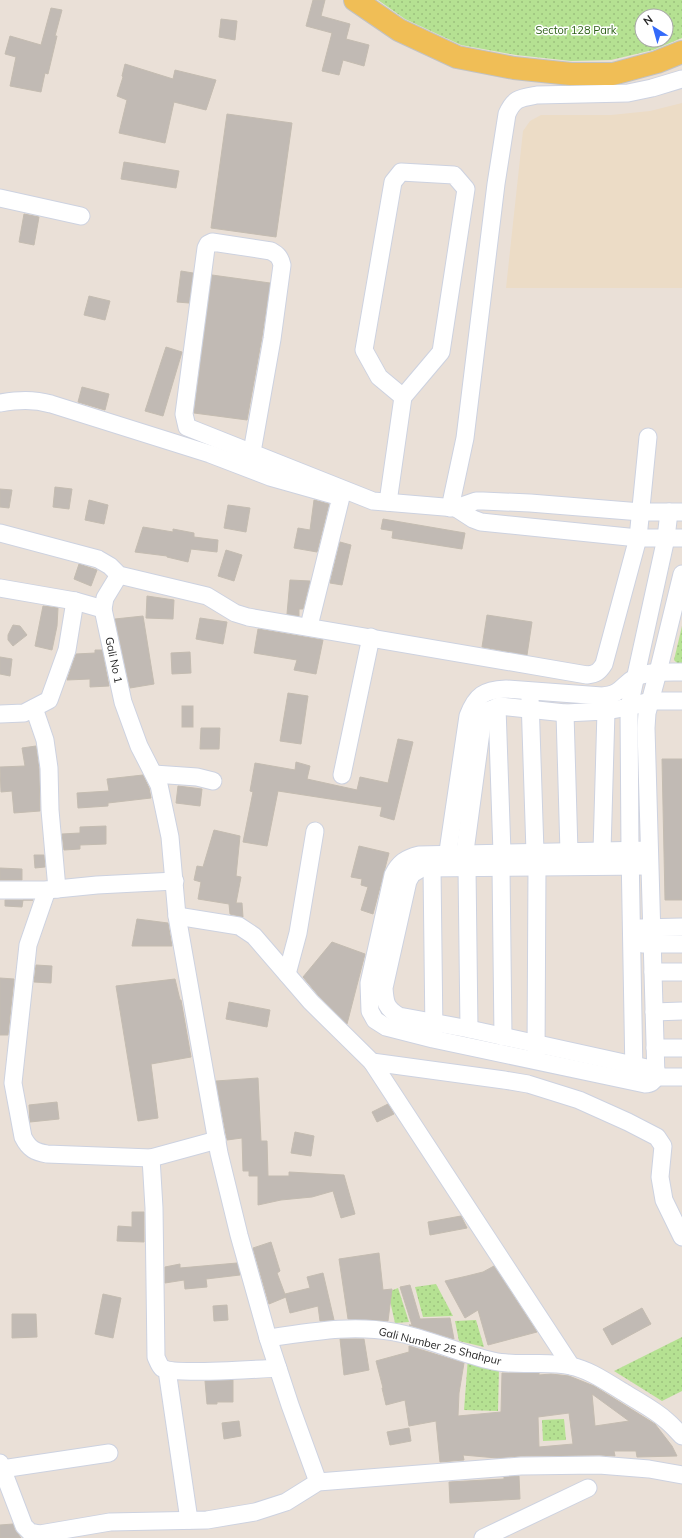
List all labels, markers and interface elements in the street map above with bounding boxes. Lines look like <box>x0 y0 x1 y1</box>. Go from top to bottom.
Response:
north arrow <box>634 8 674 48</box>
text: N <box>640 12 656 28</box>
park label: Sector 128 Park <box>535 23 617 37</box>
street label: Gali No 1 <box>102 636 126 684</box>
street label: Gali Number 25 Shahpur <box>377 1324 503 1368</box>

